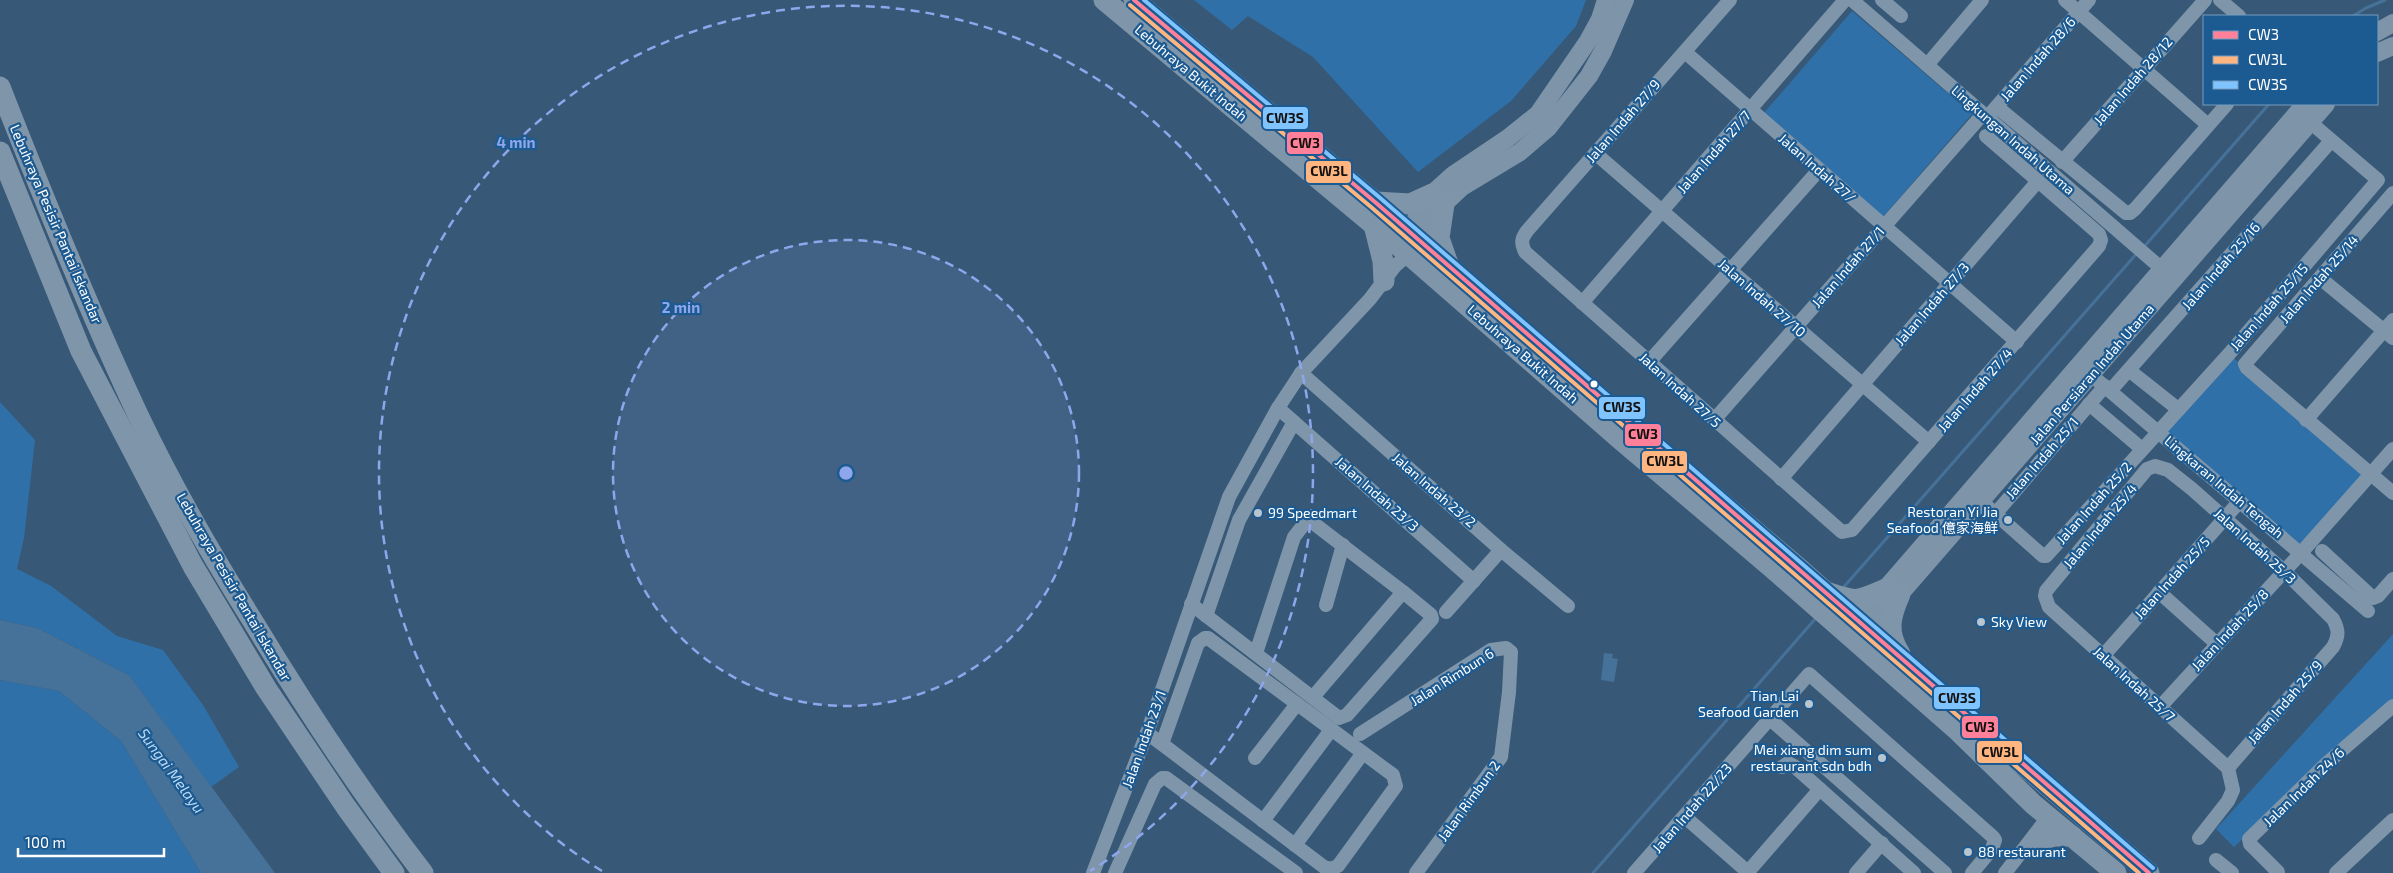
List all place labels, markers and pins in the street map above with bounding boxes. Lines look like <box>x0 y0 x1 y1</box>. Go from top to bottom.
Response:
unlabelled marker <box>1589 379 1599 389</box>
centre of rings <box>837 464 855 482</box>
place label: Restoran Yi Jia Seafood 億家海鲜 <box>1887 503 1998 536</box>
place label: 99 Speedmart <box>1268 504 1357 521</box>
marker: 99 Speedmart <box>1252 507 1264 519</box>
marker: Restoran Yi Jia Seafood 億家海鲜 <box>2002 514 2014 526</box>
place label: Sky View <box>1991 613 2047 630</box>
marker: Sky View <box>1975 616 1987 628</box>
place label: Tian Lai Seafood Garden <box>1698 687 1799 720</box>
marker: Tian Lai Seafood Garden <box>1803 698 1815 710</box>
place label: Mei xiang dim sum restaurant sdn bdh <box>1751 741 1872 774</box>
marker: Mei xiang dim sum restaurant sdn bdh <box>1876 752 1888 764</box>
place label: 88 restaurant <box>1978 843 2066 860</box>
marker: 88 restaurant <box>1962 846 1974 858</box>

